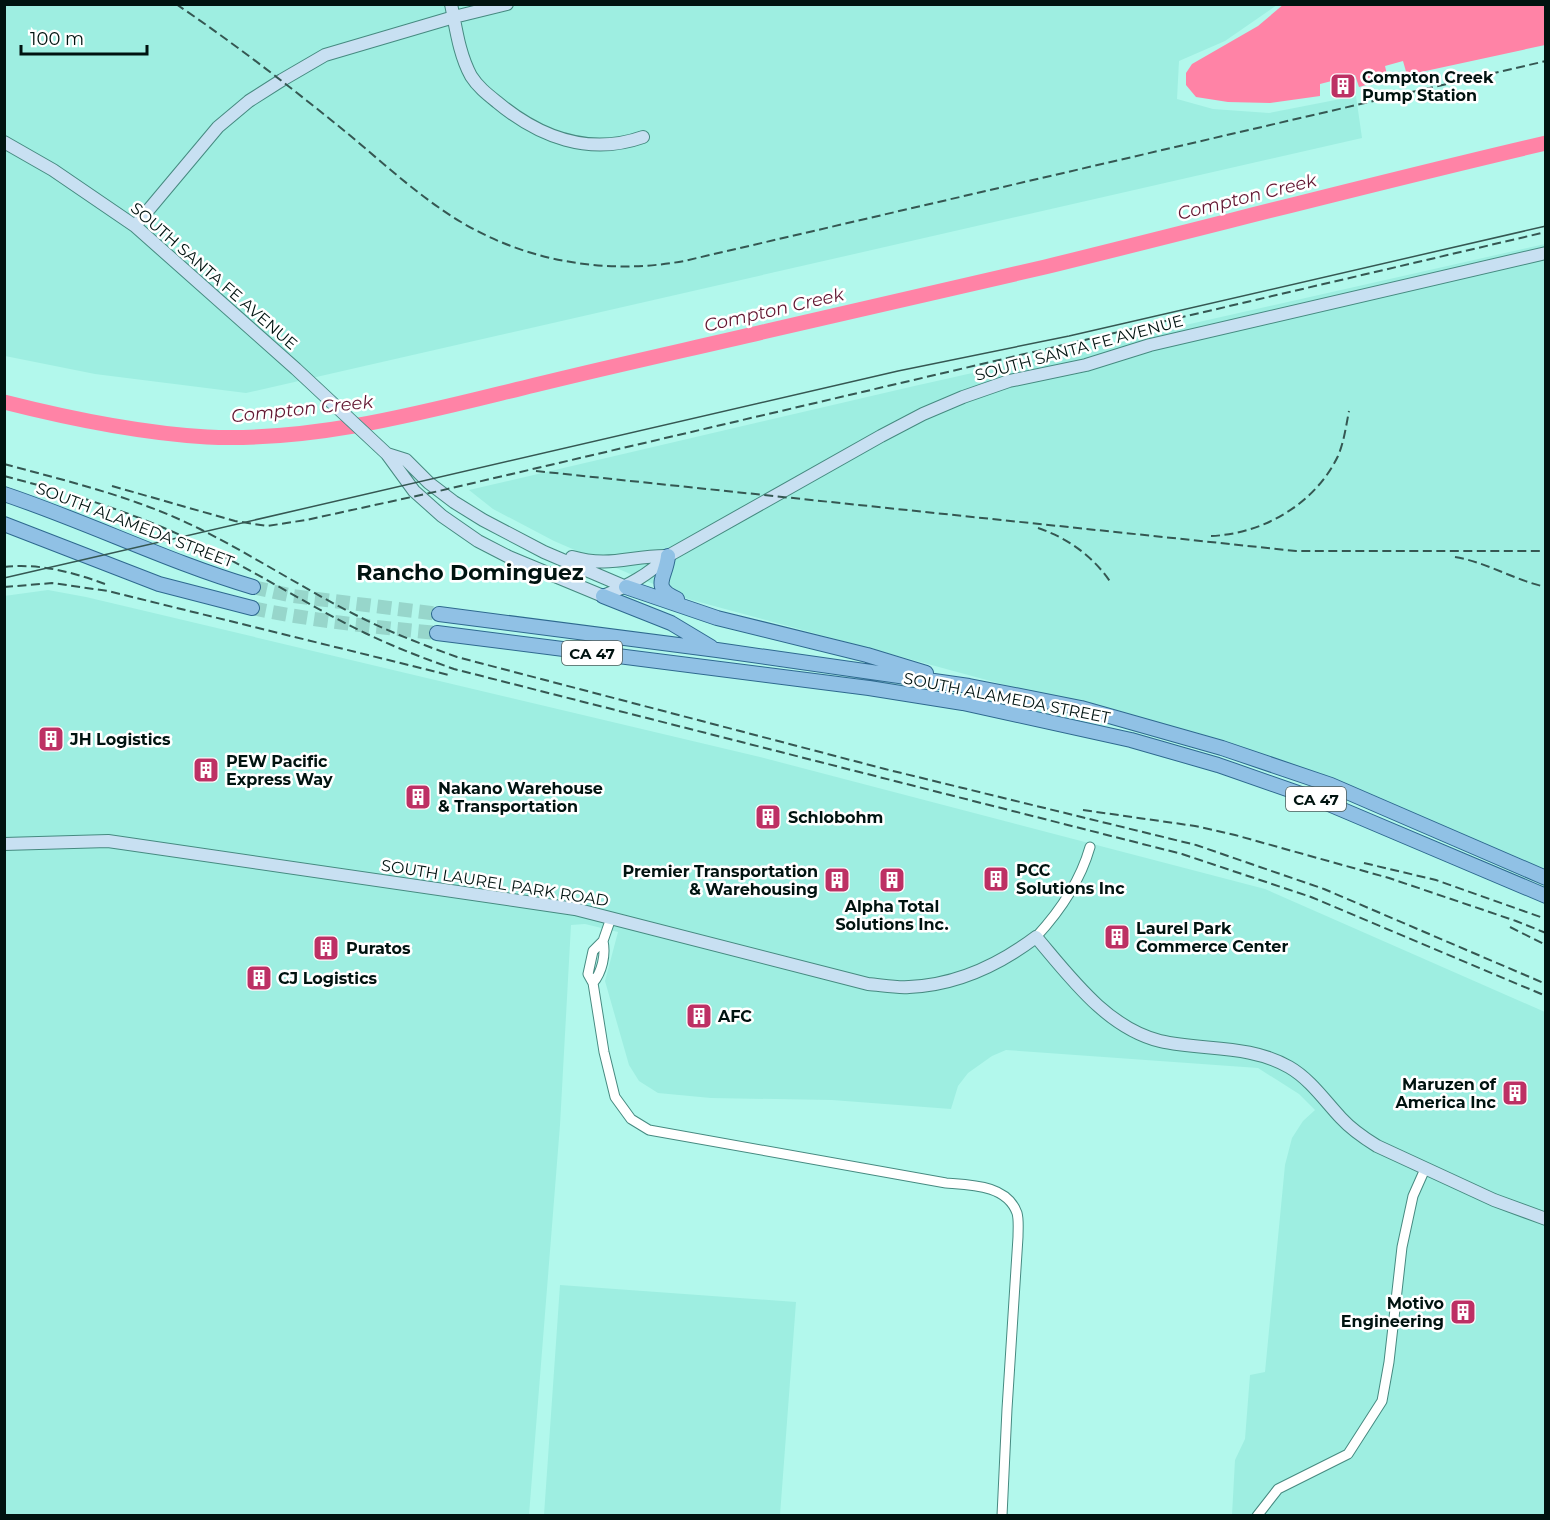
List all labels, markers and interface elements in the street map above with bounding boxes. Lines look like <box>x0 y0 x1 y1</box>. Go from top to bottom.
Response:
scale bar <box>21 18 147 56</box>
text: 100 m <box>30 28 84 50</box>
place label: Compton Creek Pump Station <box>1362 68 1494 105</box>
building icon: Compton Creek Pump Station <box>1328 71 1358 101</box>
water label: Compton Creek <box>1175 169 1320 225</box>
street label: SOUTH SANTA FE AVENUE <box>127 198 301 354</box>
water label: Compton Creek <box>702 283 847 337</box>
street label: SOUTH SANTA FE AVENUE <box>973 311 1185 385</box>
water label: Compton Creek <box>230 390 375 427</box>
street label: SOUTH ALAMEDA STREET <box>33 478 237 572</box>
district label: Rancho Dominguez <box>356 559 584 586</box>
road number: CA 47 <box>562 641 622 665</box>
street label: SOUTH ALAMEDA STREET <box>902 669 1113 728</box>
building icon: JH Logistics <box>36 724 66 754</box>
place label: JH Logistics <box>69 730 171 749</box>
place label: PEW Pacific Express Way <box>226 752 333 789</box>
building icon: PEW Pacific Express Way <box>191 755 221 785</box>
place label: Nakano Warehouse & Transportation <box>438 779 603 816</box>
building icon: Nakano Warehouse & Transportation <box>403 782 433 812</box>
road number: CA 47 <box>1286 787 1346 811</box>
building icon: Schlobohm <box>753 802 783 832</box>
place label: Schlobohm <box>788 808 883 827</box>
street label: SOUTH LAUREL PARK ROAD <box>380 856 610 910</box>
place label: PCC Solutions Inc <box>1016 861 1125 898</box>
place label: Premier Transportation & Warehousing <box>623 862 818 899</box>
building icon: PCC Solutions Inc <box>981 864 1011 894</box>
building icon: Premier Transportation & Warehousing <box>822 865 852 895</box>
building icon: Alpha Total Solutions Inc. <box>877 865 907 895</box>
place label: Alpha Total Solutions Inc. <box>835 897 949 934</box>
place label: Laurel Park Commerce Center <box>1136 919 1288 956</box>
building icon: Laurel Park Commerce Center <box>1102 922 1132 952</box>
building icon: Puratos <box>311 933 341 963</box>
place label: Puratos <box>346 939 411 958</box>
building icon: CJ Logistics <box>244 963 274 993</box>
place label: CJ Logistics <box>278 969 378 988</box>
building icon: AFC <box>684 1001 714 1031</box>
place label: AFC <box>717 1007 752 1026</box>
place label: Maruzen of America Inc <box>1394 1075 1497 1112</box>
building icon: Maruzen of America Inc <box>1500 1078 1530 1108</box>
place label: Motivo Engineering <box>1341 1294 1444 1331</box>
building icon: Motivo Engineering <box>1448 1297 1478 1327</box>

